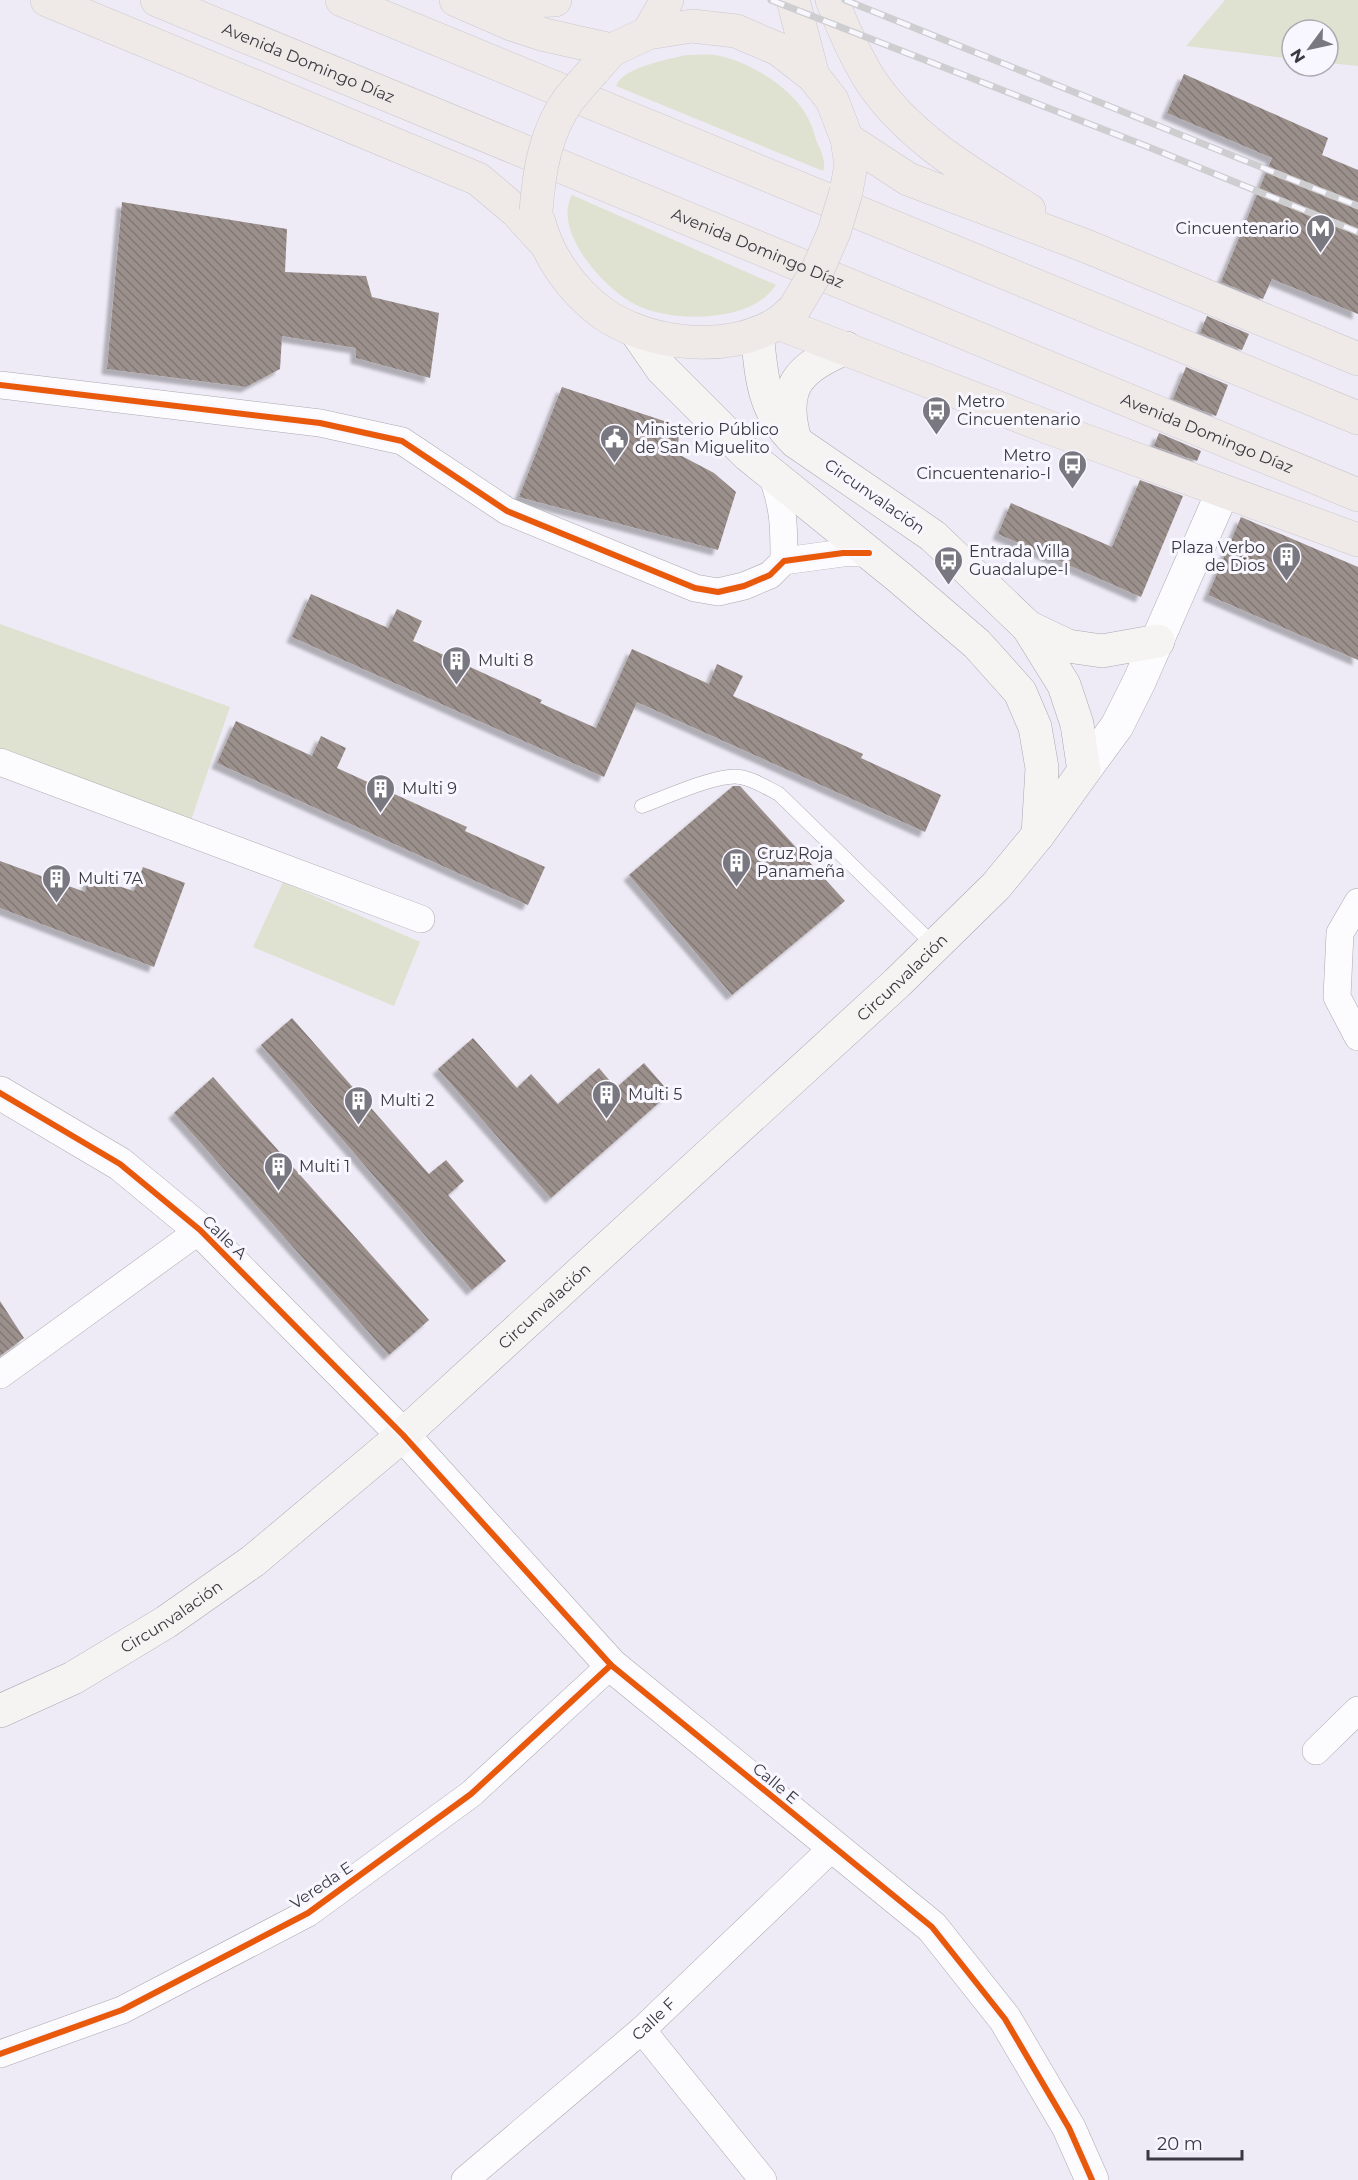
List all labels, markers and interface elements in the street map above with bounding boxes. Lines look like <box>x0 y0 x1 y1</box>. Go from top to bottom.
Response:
north arrow <box>1280 18 1340 78</box>
street label: Avenida Domingo Díaz <box>219 19 397 107</box>
text: N <box>1286 45 1309 66</box>
street label: Avenida Domingo Díaz <box>669 204 847 292</box>
metro station icon: Cincuentenario <box>1304 212 1336 254</box>
place label: Cincuentenario <box>1176 219 1299 238</box>
street label: Avenida Domingo Díaz <box>1118 389 1296 477</box>
place label: Metro Cincuentenario <box>957 392 1080 429</box>
bus stop icon: Metro Cincuentenario <box>920 394 952 436</box>
place label: Ministerio Público de San Miguelito <box>635 420 779 457</box>
public building icon: Ministerio Público de San Miguelito <box>598 422 630 464</box>
place label: Metro Cincuentenario-I <box>916 446 1051 483</box>
bus stop icon: Metro Cincuentenario-I <box>1056 448 1088 490</box>
street label: Circunvalación <box>821 455 928 538</box>
place label: Plaza Verbo de Dios <box>1171 538 1265 575</box>
building icon: Plaza Verbo de Dios <box>1270 540 1302 582</box>
place label: Entrada Villa Guadalupe-I <box>969 542 1070 579</box>
bus stop icon: Entrada Villa Guadalupe-I <box>932 544 964 586</box>
building icon: Multi 8 <box>441 644 473 686</box>
place label: Multi 8 <box>478 651 533 670</box>
building icon: Multi 9 <box>365 772 397 814</box>
place label: Multi 9 <box>402 779 457 798</box>
place label: Cruz Roja Panameña <box>757 844 845 881</box>
building icon: Cruz Roja Panameña <box>720 846 752 888</box>
building icon: Multi 7A <box>41 862 73 904</box>
place label: Multi 7A <box>78 869 144 888</box>
street label: Circunvalación <box>853 930 952 1025</box>
building icon: Multi 5 <box>591 1078 623 1120</box>
building icon: Multi 2 <box>343 1084 375 1126</box>
place label: Multi 5 <box>628 1085 682 1104</box>
place label: Multi 2 <box>380 1091 434 1110</box>
building icon: Multi 1 <box>262 1150 294 1192</box>
place label: Multi 1 <box>299 1157 350 1176</box>
street label: Calle A <box>198 1212 251 1264</box>
street label: Circunvalación <box>494 1259 594 1353</box>
street label: Circunvalación <box>117 1577 226 1657</box>
street label: Calle E <box>749 1759 802 1808</box>
street label: Vereda E <box>287 1858 356 1913</box>
street label: Calle F <box>628 1994 680 2045</box>
scale bar <box>1148 2123 1242 2161</box>
text: 20 m <box>1157 2133 1203 2155</box>

